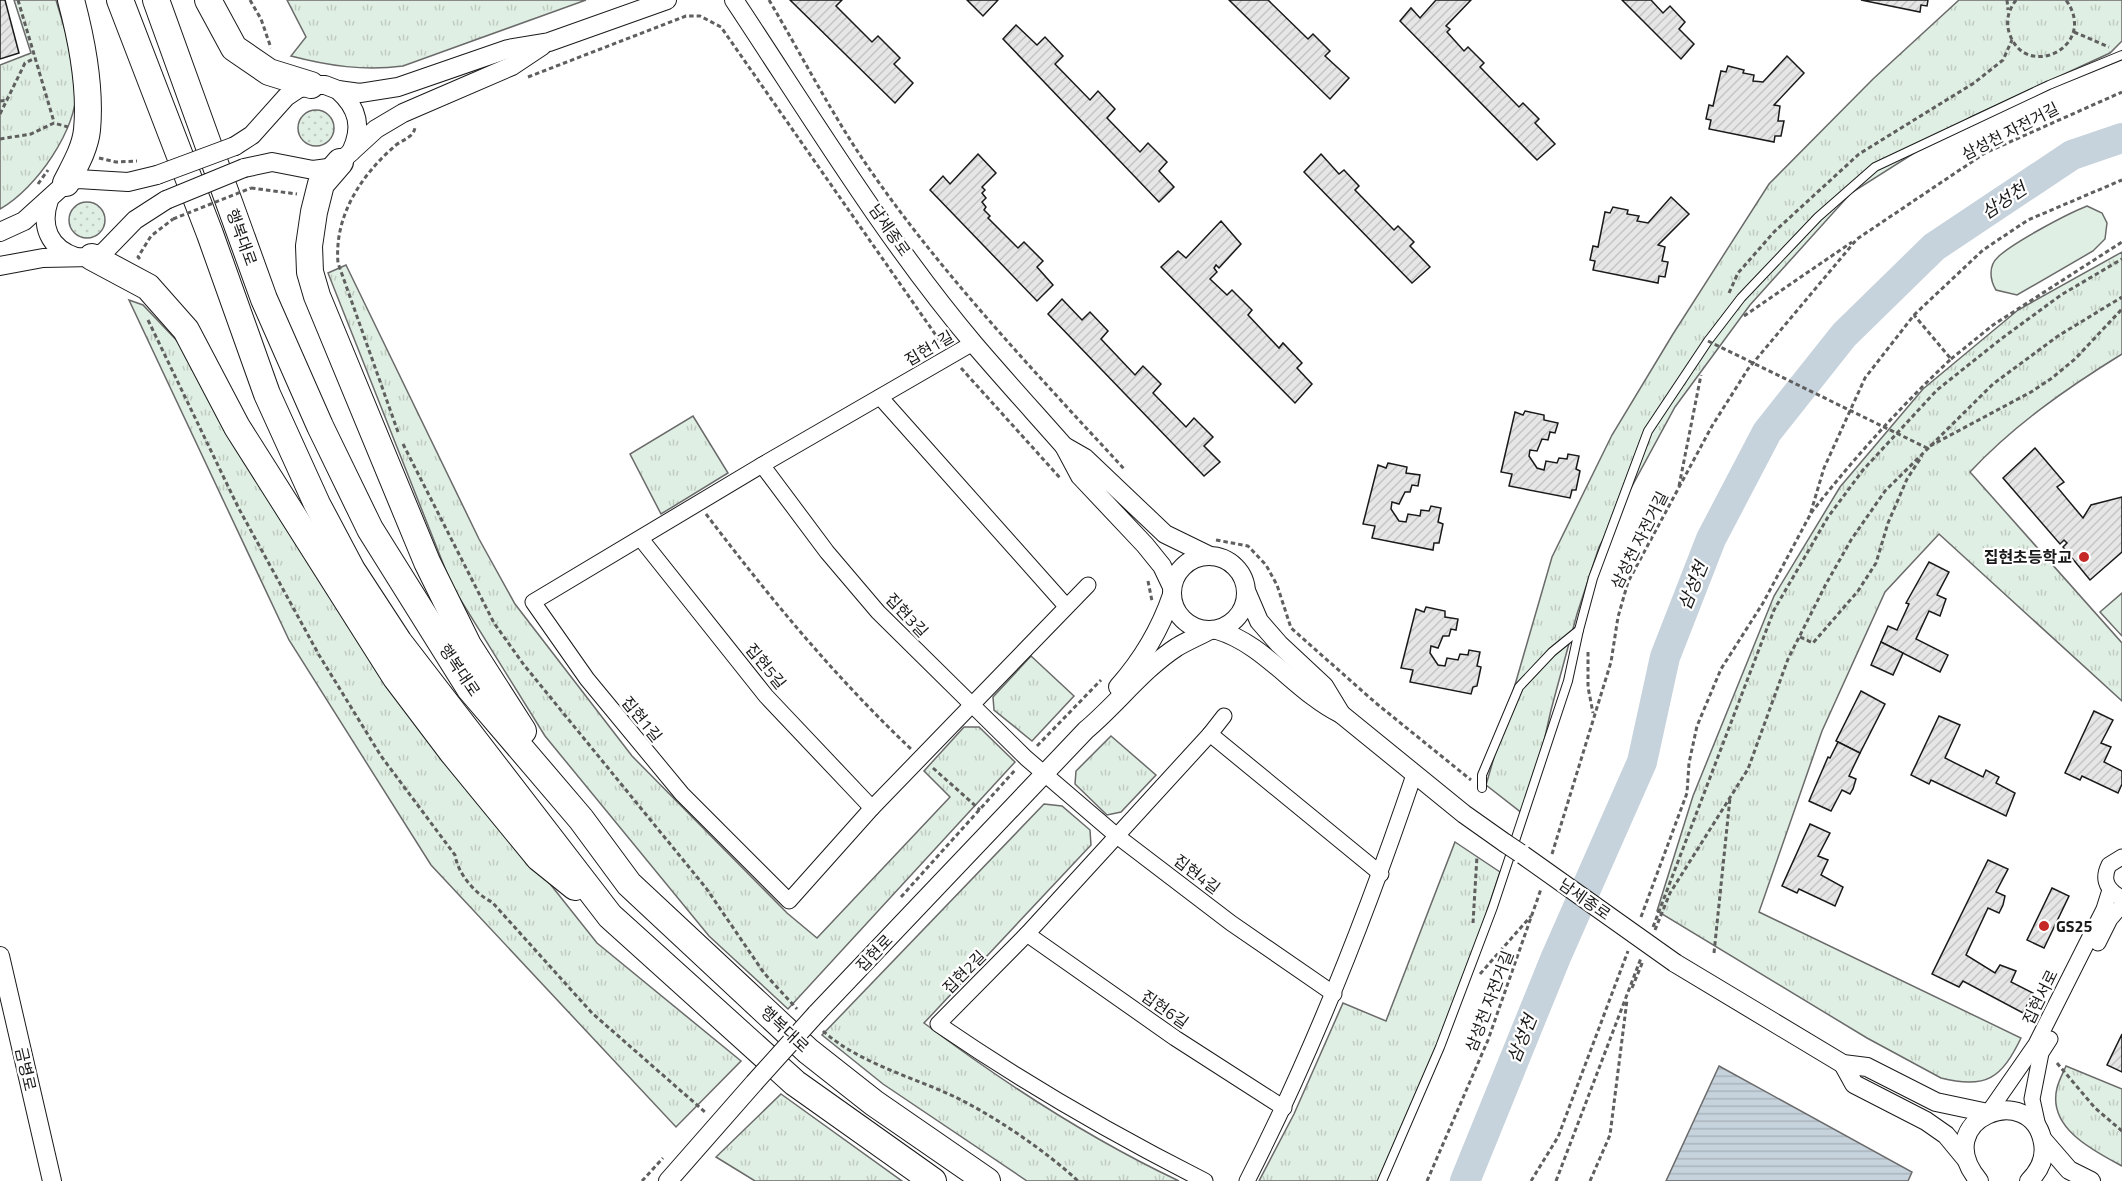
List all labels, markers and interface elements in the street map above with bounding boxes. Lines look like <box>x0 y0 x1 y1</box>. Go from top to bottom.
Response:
street label: 삼성천 자전거길 <box>1957 96 2063 166</box>
water label: 삼성천 <box>1976 174 2034 226</box>
street label: 남세종로 <box>863 199 917 261</box>
street label: 행복대로 <box>221 205 263 269</box>
street label: 집현1길 <box>900 324 958 372</box>
street label: 삼성천 자전거길 <box>1604 487 1674 593</box>
place label: 집현초등학교 <box>1984 545 2072 569</box>
marker: 집현초등학교 <box>2077 550 2091 564</box>
water label: 삼성천 <box>1671 555 1715 614</box>
street label: 집현3길 <box>880 587 934 643</box>
street label: 집현5길 <box>740 638 792 694</box>
street label: 행복대로 <box>434 639 487 701</box>
street label: 집현1길 <box>616 691 668 747</box>
street label: 집현4길 <box>1169 848 1225 900</box>
street label: 남세종로 <box>1554 872 1616 926</box>
place label: GS25 <box>2056 914 2092 938</box>
marker: GS25 <box>2037 919 2051 933</box>
street label: 집현로 <box>850 929 898 977</box>
street label: 집현2길 <box>937 945 991 999</box>
street label: 삼성천 자전거길 <box>1459 947 1519 1055</box>
street label: 집현서로 <box>2016 965 2064 1029</box>
street label: 집현6길 <box>1136 984 1194 1034</box>
street label: 행복대로 <box>755 1000 815 1058</box>
water label: 삼성천 <box>1500 1008 1544 1067</box>
street label: 금병로 <box>9 1045 43 1093</box>

